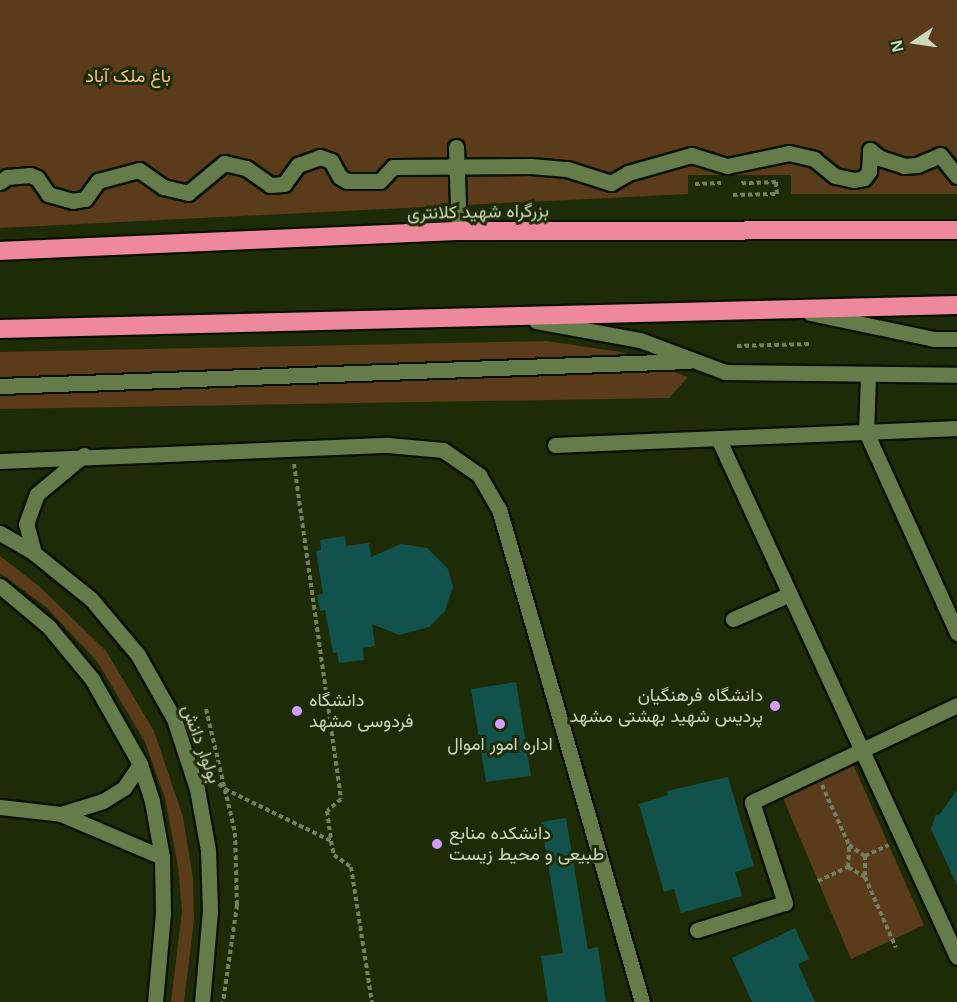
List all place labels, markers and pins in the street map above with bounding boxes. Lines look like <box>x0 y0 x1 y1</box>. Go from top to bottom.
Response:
place label: دانشگاه فرهنگیان پردیس شهید بهشتی مشهد <box>570 685 763 728</box>
place label: دانشگاه فردوسی مشهد <box>309 690 414 732</box>
marker: دانشگاه فرهنگیان پردیس شهید بهشتی مشهد <box>768 699 782 713</box>
marker: دانشگاه فردوسی مشهد <box>290 704 304 718</box>
marker: اداره امور اموال <box>493 717 507 731</box>
place label: اداره امور اموال <box>447 733 553 755</box>
place label: دانشکده منابع طبیعی و محیط زیست <box>449 823 604 866</box>
marker: دانشکده منابع طبیعی و محیط زیست <box>430 837 444 851</box>

